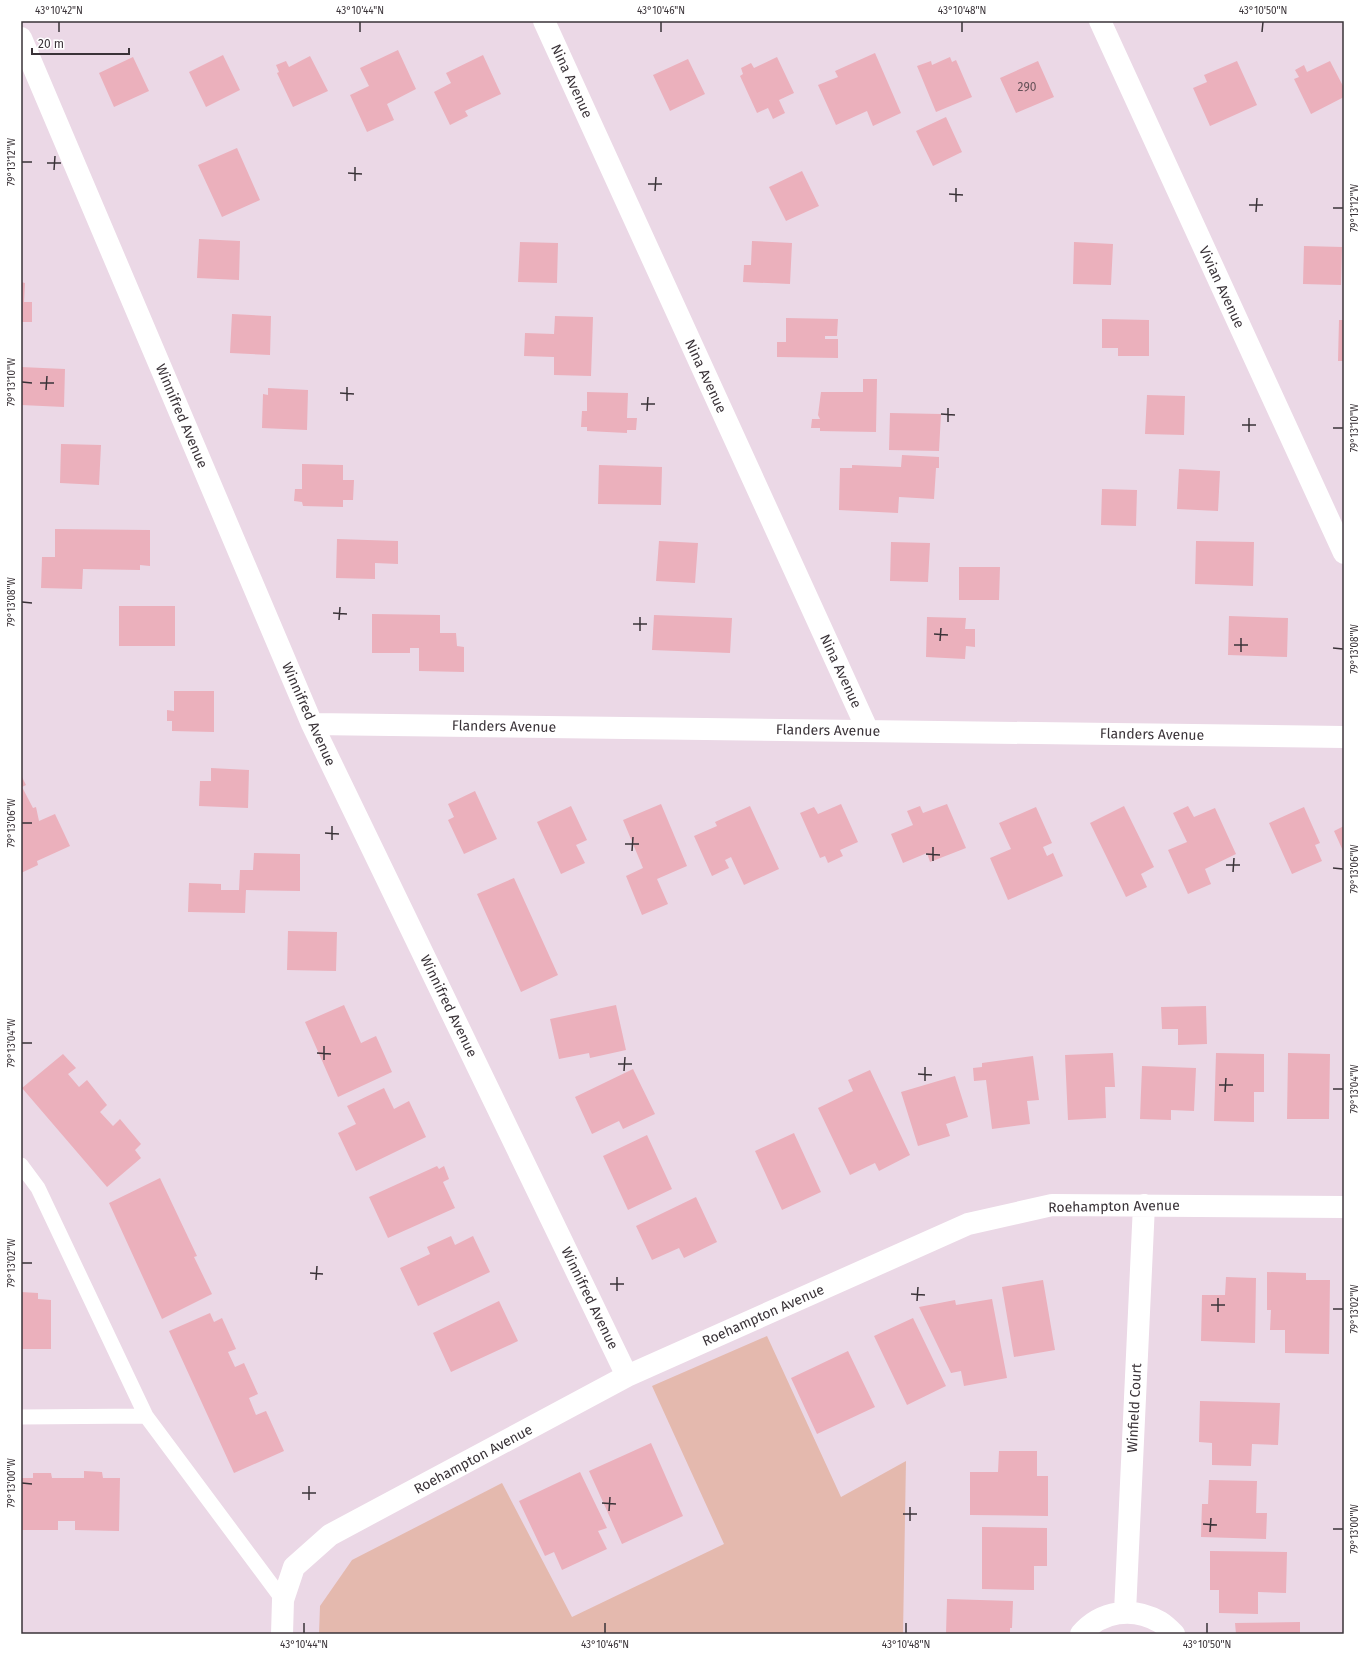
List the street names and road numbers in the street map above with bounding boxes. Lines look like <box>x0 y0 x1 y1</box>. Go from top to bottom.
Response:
street label: Nina Avenue <box>547 42 596 121</box>
street label: Vivian Avenue <box>1195 243 1248 331</box>
street label: Nina Avenue <box>681 337 730 416</box>
street label: Winnifred Avenue <box>152 361 211 471</box>
street label: Nina Avenue <box>816 632 865 711</box>
street label: Winnifred Avenue <box>278 660 339 769</box>
street label: Flanders Avenue <box>452 717 556 736</box>
street label: Flanders Avenue <box>776 721 880 740</box>
street label: Flanders Avenue <box>1100 725 1204 744</box>
street label: Winnifred Avenue <box>416 952 481 1060</box>
street label: Roehampton Avenue <box>1048 1197 1180 1216</box>
street label: Winnifred Avenue <box>557 1244 622 1352</box>
street label: Roehampton Avenue <box>700 1281 827 1350</box>
street label: Winfield Court <box>1124 1362 1145 1453</box>
street label: Roehampton Avenue <box>411 1421 535 1498</box>

